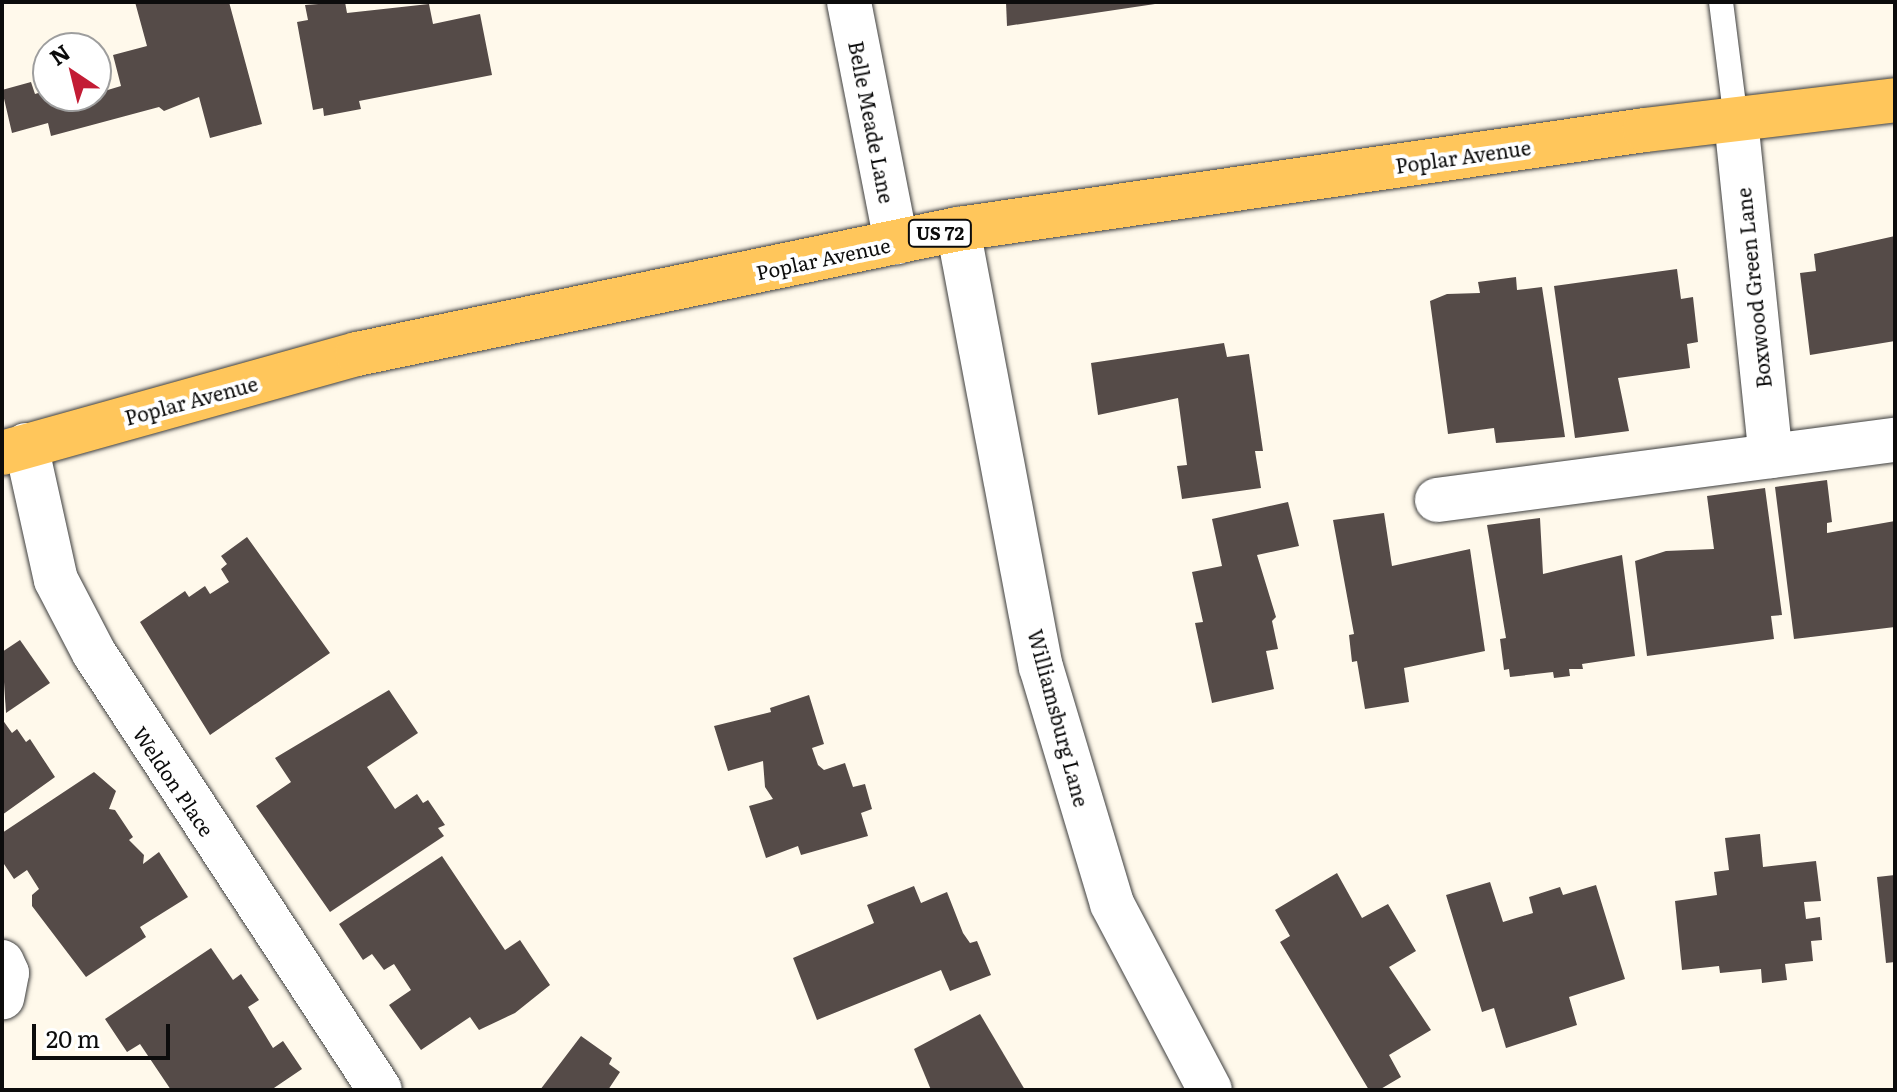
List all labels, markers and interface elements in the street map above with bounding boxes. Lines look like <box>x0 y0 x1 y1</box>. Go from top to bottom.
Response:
north arrow <box>32 32 112 112</box>
text: N <box>42 35 76 72</box>
street label: Belle Meade Lane <box>844 39 900 205</box>
street label: Poplar Avenue <box>1394 135 1532 177</box>
street label: Boxwood Green Lane <box>1731 187 1775 389</box>
road number: US 72 <box>906 219 974 247</box>
street label: Poplar Avenue <box>754 232 892 284</box>
street label: Poplar Avenue <box>122 371 260 429</box>
street label: Williamsburg Lane <box>1024 627 1094 809</box>
street label: Weldon Place <box>129 722 219 840</box>
scale bar <box>36 1008 174 1058</box>
text: 20 m <box>46 1020 100 1055</box>

